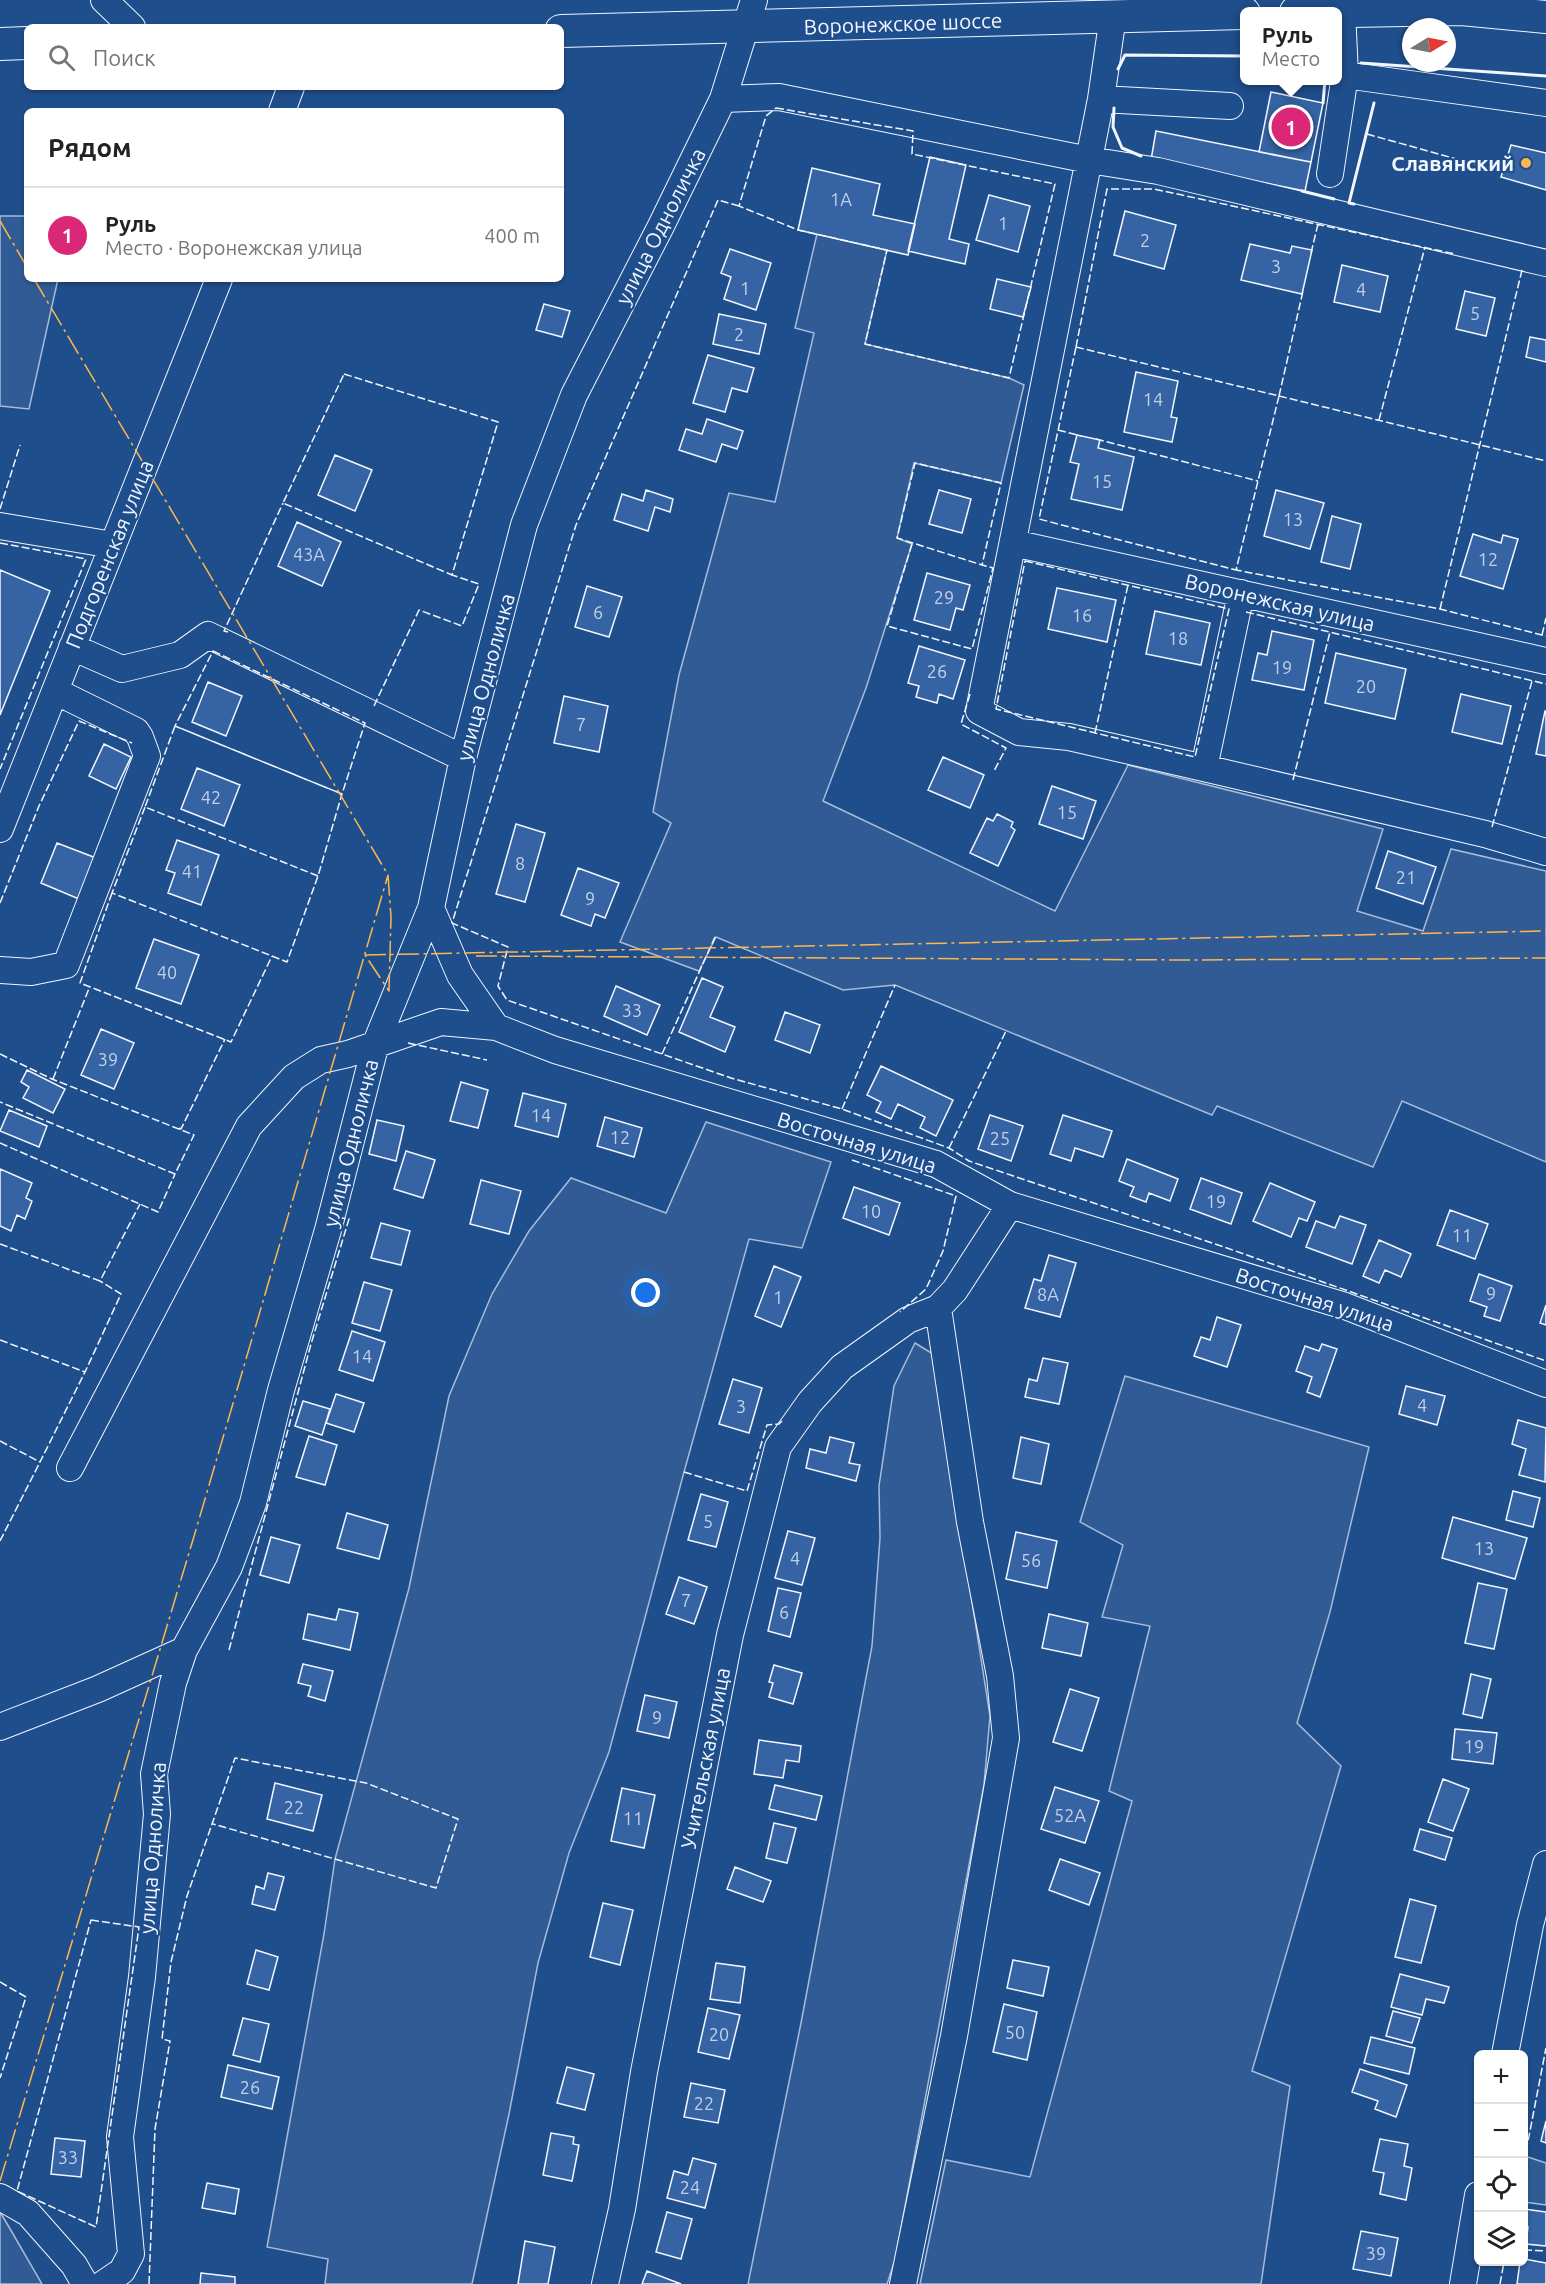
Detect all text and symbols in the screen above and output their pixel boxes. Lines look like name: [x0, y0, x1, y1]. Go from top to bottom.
popup: [1240, 7, 1342, 85]
street label: Воронежское шоссе: [803, 8, 1003, 38]
north arrow: [1402, 18, 1456, 72]
text: Руль: [1262, 22, 1313, 47]
search box: [24, 24, 564, 90]
icon: search: [45, 41, 78, 74]
text: Поиск: [93, 45, 156, 70]
text: Место: [1262, 47, 1320, 70]
pin: 1: [1272, 104, 1310, 150]
text: Рядом: [48, 133, 132, 162]
street label: улица Одноличка: [610, 144, 710, 308]
place label: Славянский: [1391, 151, 1514, 175]
marker: Славянский: [1519, 156, 1533, 170]
house number: 1А: [830, 189, 852, 209]
text: Руль: [105, 211, 156, 236]
house number: 1: [998, 213, 1008, 233]
text: 1: [62, 224, 73, 247]
text: 400 m: [484, 224, 540, 247]
house number: 2: [1140, 230, 1150, 250]
text: Место · Воронежская улица: [105, 236, 363, 259]
house number: 3: [1271, 256, 1281, 276]
house number: 1: [740, 278, 750, 298]
house number: 4: [1356, 279, 1366, 299]
house number: 5: [1470, 303, 1480, 323]
house number: 2: [734, 324, 744, 344]
house number: 14: [1143, 389, 1163, 409]
street label: Подгоренская улица: [60, 456, 158, 652]
house number: 15: [1092, 471, 1112, 491]
house number: 13: [1283, 509, 1303, 529]
house number: 43А: [293, 544, 325, 564]
house number: 12: [1478, 549, 1498, 569]
street label: Воронежская улица: [1183, 568, 1377, 636]
house number: 29: [934, 587, 954, 607]
street label: улица Одноличка: [451, 591, 519, 763]
house number: 6: [593, 602, 603, 622]
house number: 16: [1072, 605, 1092, 625]
house number: 18: [1168, 628, 1188, 648]
house number: 19: [1272, 657, 1292, 677]
house number: 26: [927, 661, 947, 681]
house number: 20: [1356, 676, 1376, 696]
house number: 7: [576, 714, 586, 734]
house number: 42: [201, 787, 221, 807]
house number: 15: [1057, 802, 1077, 822]
house number: 8: [515, 853, 525, 873]
house number: 41: [182, 861, 202, 881]
house number: 21: [1396, 867, 1416, 887]
house number: 9: [585, 888, 595, 908]
house number: 40: [157, 962, 177, 982]
house number: 33: [622, 1000, 642, 1020]
house number: 39: [98, 1049, 118, 1069]
street label: улица Одноличка: [317, 1056, 383, 1230]
house number: 14: [531, 1105, 551, 1125]
street label: Восточная улица: [775, 1106, 939, 1178]
house number: 12: [610, 1127, 630, 1147]
house number: 25: [990, 1128, 1010, 1148]
house number: 19: [1206, 1191, 1226, 1211]
house number: 10: [861, 1201, 881, 1221]
house number: 11: [1452, 1225, 1472, 1245]
street label: Восточная улица: [1233, 1262, 1397, 1336]
your location: [631, 1278, 660, 1307]
house number: 9: [1486, 1283, 1496, 1303]
house number: 8А: [1037, 1284, 1059, 1304]
house number: 1: [773, 1287, 783, 1307]
house number: 14: [352, 1346, 372, 1366]
house number: 4: [1417, 1395, 1427, 1415]
house number: 3: [736, 1396, 746, 1416]
house number: 5: [703, 1511, 713, 1531]
house number: 13: [1474, 1538, 1494, 1558]
house number: 4: [790, 1548, 800, 1568]
house number: 56: [1021, 1550, 1041, 1570]
house number: 7: [681, 1590, 691, 1610]
house number: 6: [779, 1602, 789, 1622]
street label: Учительская улица: [676, 1665, 734, 1851]
house number: 9: [652, 1707, 662, 1727]
house number: 19: [1464, 1736, 1484, 1756]
street label: улица Одноличка: [134, 1761, 170, 1935]
house number: 22: [284, 1797, 304, 1817]
house number: 52А: [1054, 1805, 1086, 1825]
house number: 11: [623, 1808, 643, 1828]
house number: 50: [1005, 2022, 1025, 2042]
house number: 20: [709, 2024, 729, 2044]
map controls: [1474, 2050, 1528, 2266]
button: +: [1474, 2050, 1528, 2104]
house number: 26: [240, 2077, 260, 2097]
house number: 22: [694, 2093, 714, 2113]
button: −: [1474, 2104, 1528, 2158]
house number: 33: [58, 2147, 78, 2167]
button: locate: [1474, 2158, 1528, 2212]
house number: 24: [680, 2177, 700, 2197]
button: layers: [1474, 2212, 1528, 2266]
house number: 39: [1366, 2243, 1386, 2263]

